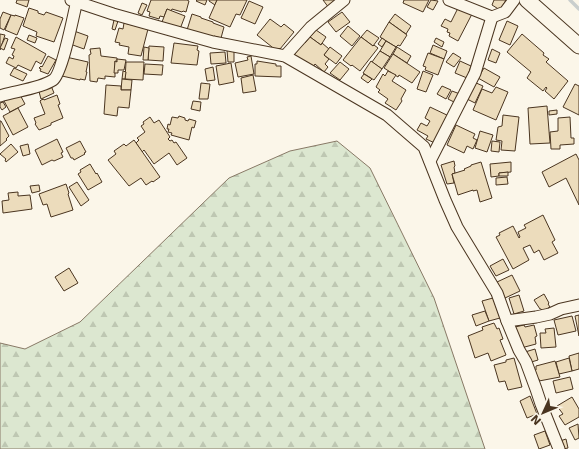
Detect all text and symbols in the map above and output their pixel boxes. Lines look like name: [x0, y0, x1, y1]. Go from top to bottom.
north arrow: [523, 393, 563, 433]
text: N: [528, 412, 544, 427]

